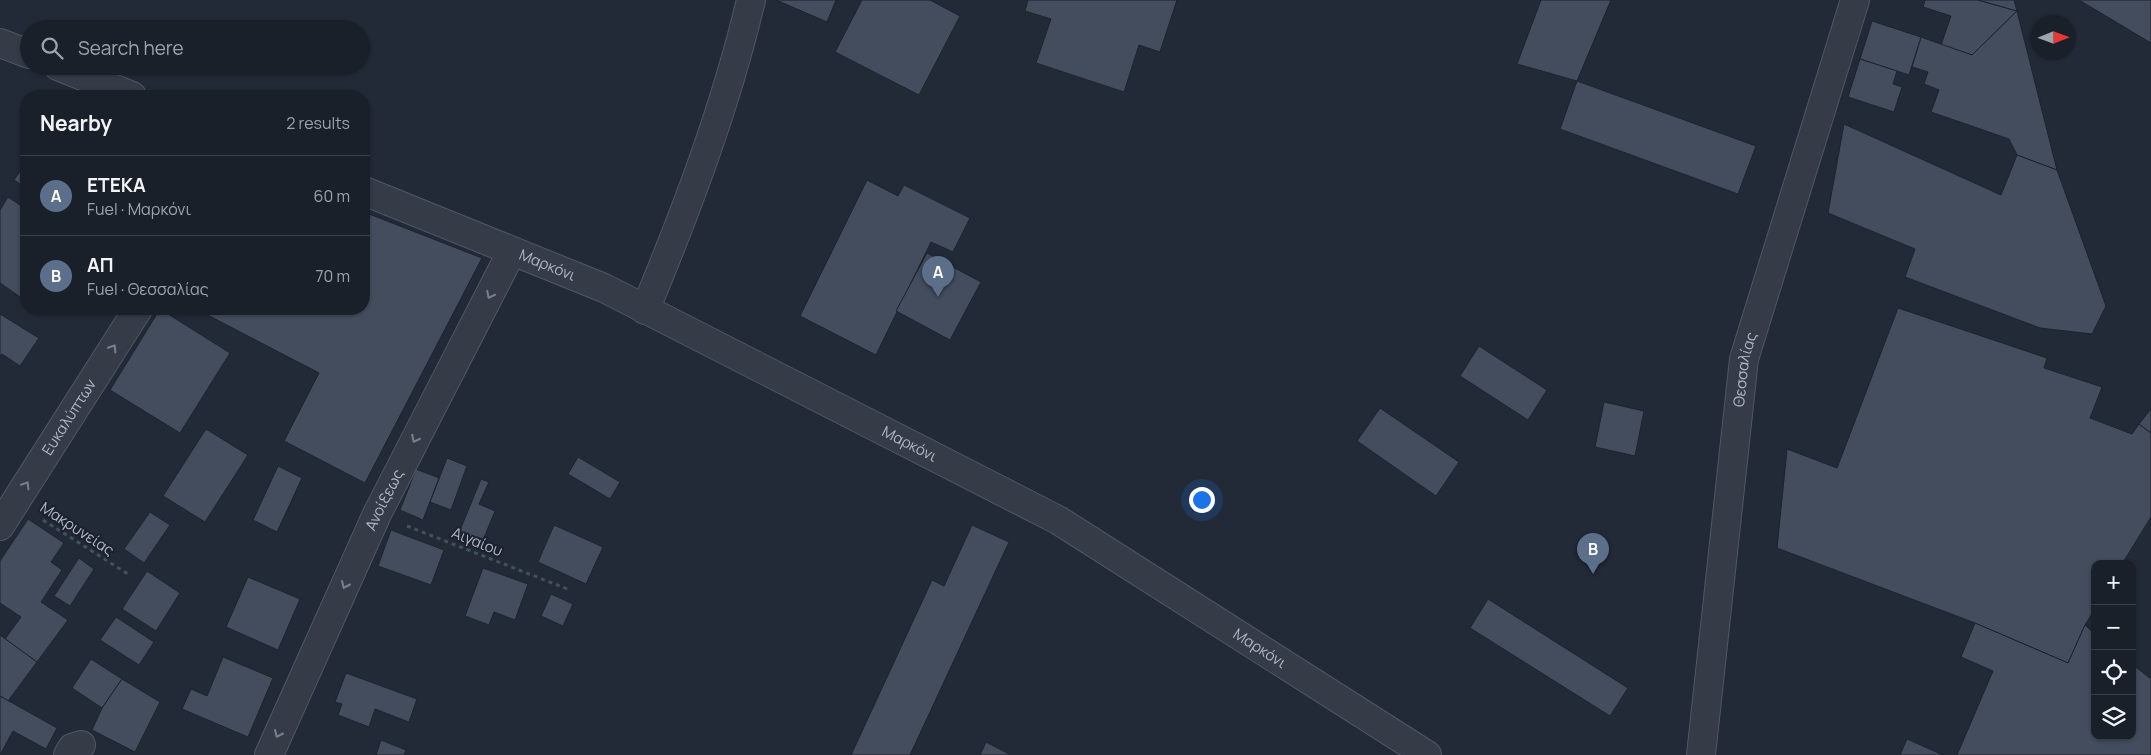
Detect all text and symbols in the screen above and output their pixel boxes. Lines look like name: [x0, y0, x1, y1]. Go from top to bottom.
north arrow: [2031, 15, 2076, 60]
search box: [20, 20, 370, 75]
icon: search: [38, 34, 66, 62]
text: Search here: [78, 35, 184, 61]
text: Nearby: [40, 109, 112, 137]
text: 2 results: [286, 112, 350, 134]
text: ΕΤΕΚΑ: [87, 172, 146, 198]
text: A: [51, 185, 61, 207]
text: 60 m: [314, 185, 350, 207]
text: Fuel · Μαρκόνι: [87, 198, 191, 220]
street label: Μαρκόνι: [516, 244, 579, 286]
text: ΑΠ: [87, 252, 114, 278]
pin: A: [922, 256, 954, 297]
text: B: [51, 265, 61, 287]
text: 70 m: [315, 265, 350, 287]
text: Fuel · Θεσσαλίας: [87, 278, 209, 300]
one-way arrow: [486, 290, 496, 299]
street label: Θεσσαλίας: [1728, 329, 1762, 408]
one-way arrow: [107, 344, 117, 353]
street label: Ευκαλύπτων: [37, 374, 101, 459]
street label: Μαρκόνι: [878, 421, 941, 467]
one-way arrow: [411, 434, 421, 443]
street label: Ανοίξεως: [360, 465, 408, 534]
one-way arrow: [20, 481, 29, 491]
your location: [1189, 487, 1215, 513]
street label: Μακρυνείας: [36, 497, 118, 560]
street label: Αιγαίου: [449, 522, 506, 561]
pin: B: [1577, 533, 1609, 574]
map controls: [2091, 560, 2136, 740]
button: +: [2091, 560, 2136, 605]
one-way arrow: [340, 580, 351, 589]
button: −: [2091, 605, 2136, 650]
street label: Μαρκόνι: [1229, 623, 1291, 673]
button: locate: [2091, 650, 2136, 695]
button: layers: [2091, 695, 2136, 740]
one-way arrow: [274, 729, 285, 738]

